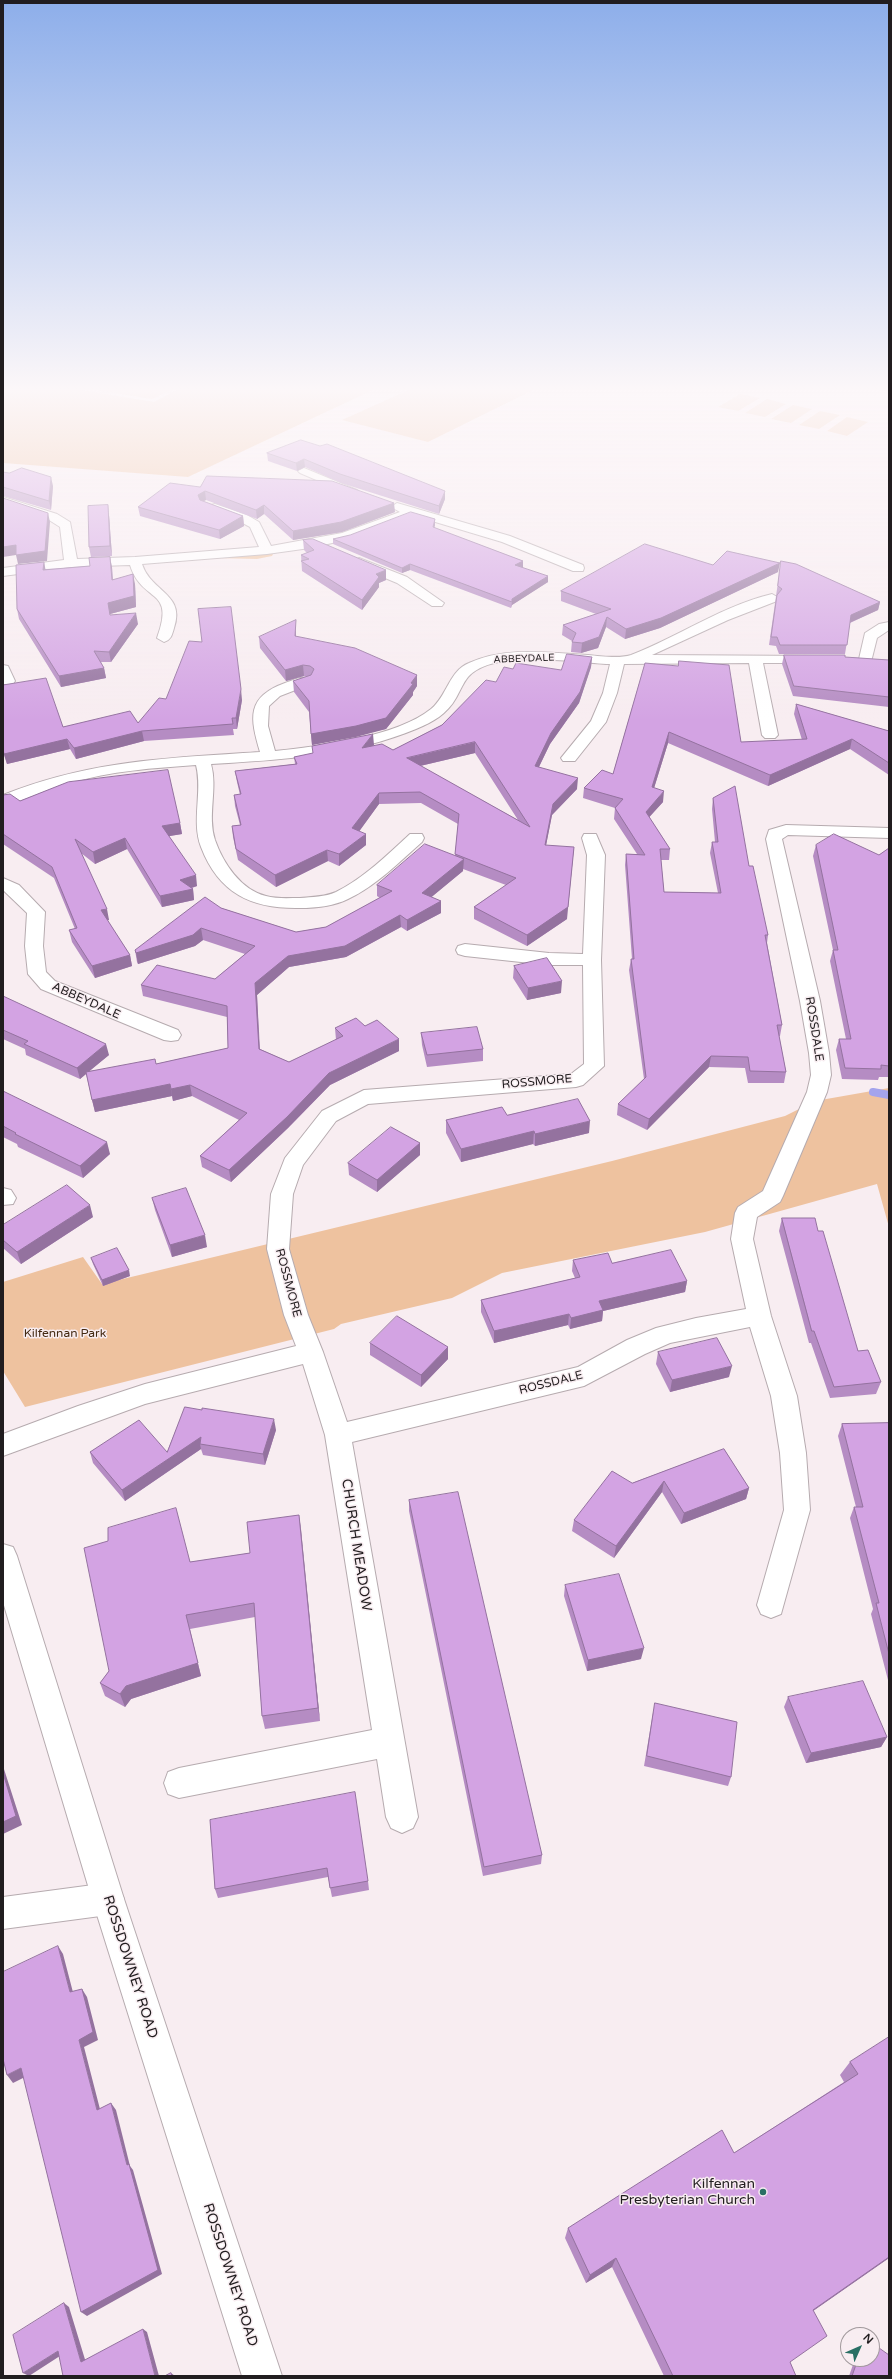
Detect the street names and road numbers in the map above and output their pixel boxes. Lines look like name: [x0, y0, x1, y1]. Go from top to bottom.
street label: ABBEYDALE: [493, 652, 555, 666]
street label: ABBEYDALE: [50, 980, 122, 1022]
street label: ROSSDALE: [802, 996, 826, 1062]
street label: ROSSMORE: [501, 1072, 573, 1092]
street label: ROSSMORE: [272, 1247, 304, 1319]
street label: ROSSDALE: [518, 1368, 584, 1398]
street label: CHURCH MEADOW: [337, 1478, 375, 1612]
street label: ROSSDOWNEY ROAD: [99, 1893, 161, 2041]
street label: ROSSDOWNEY ROAD: [199, 2201, 261, 2349]

